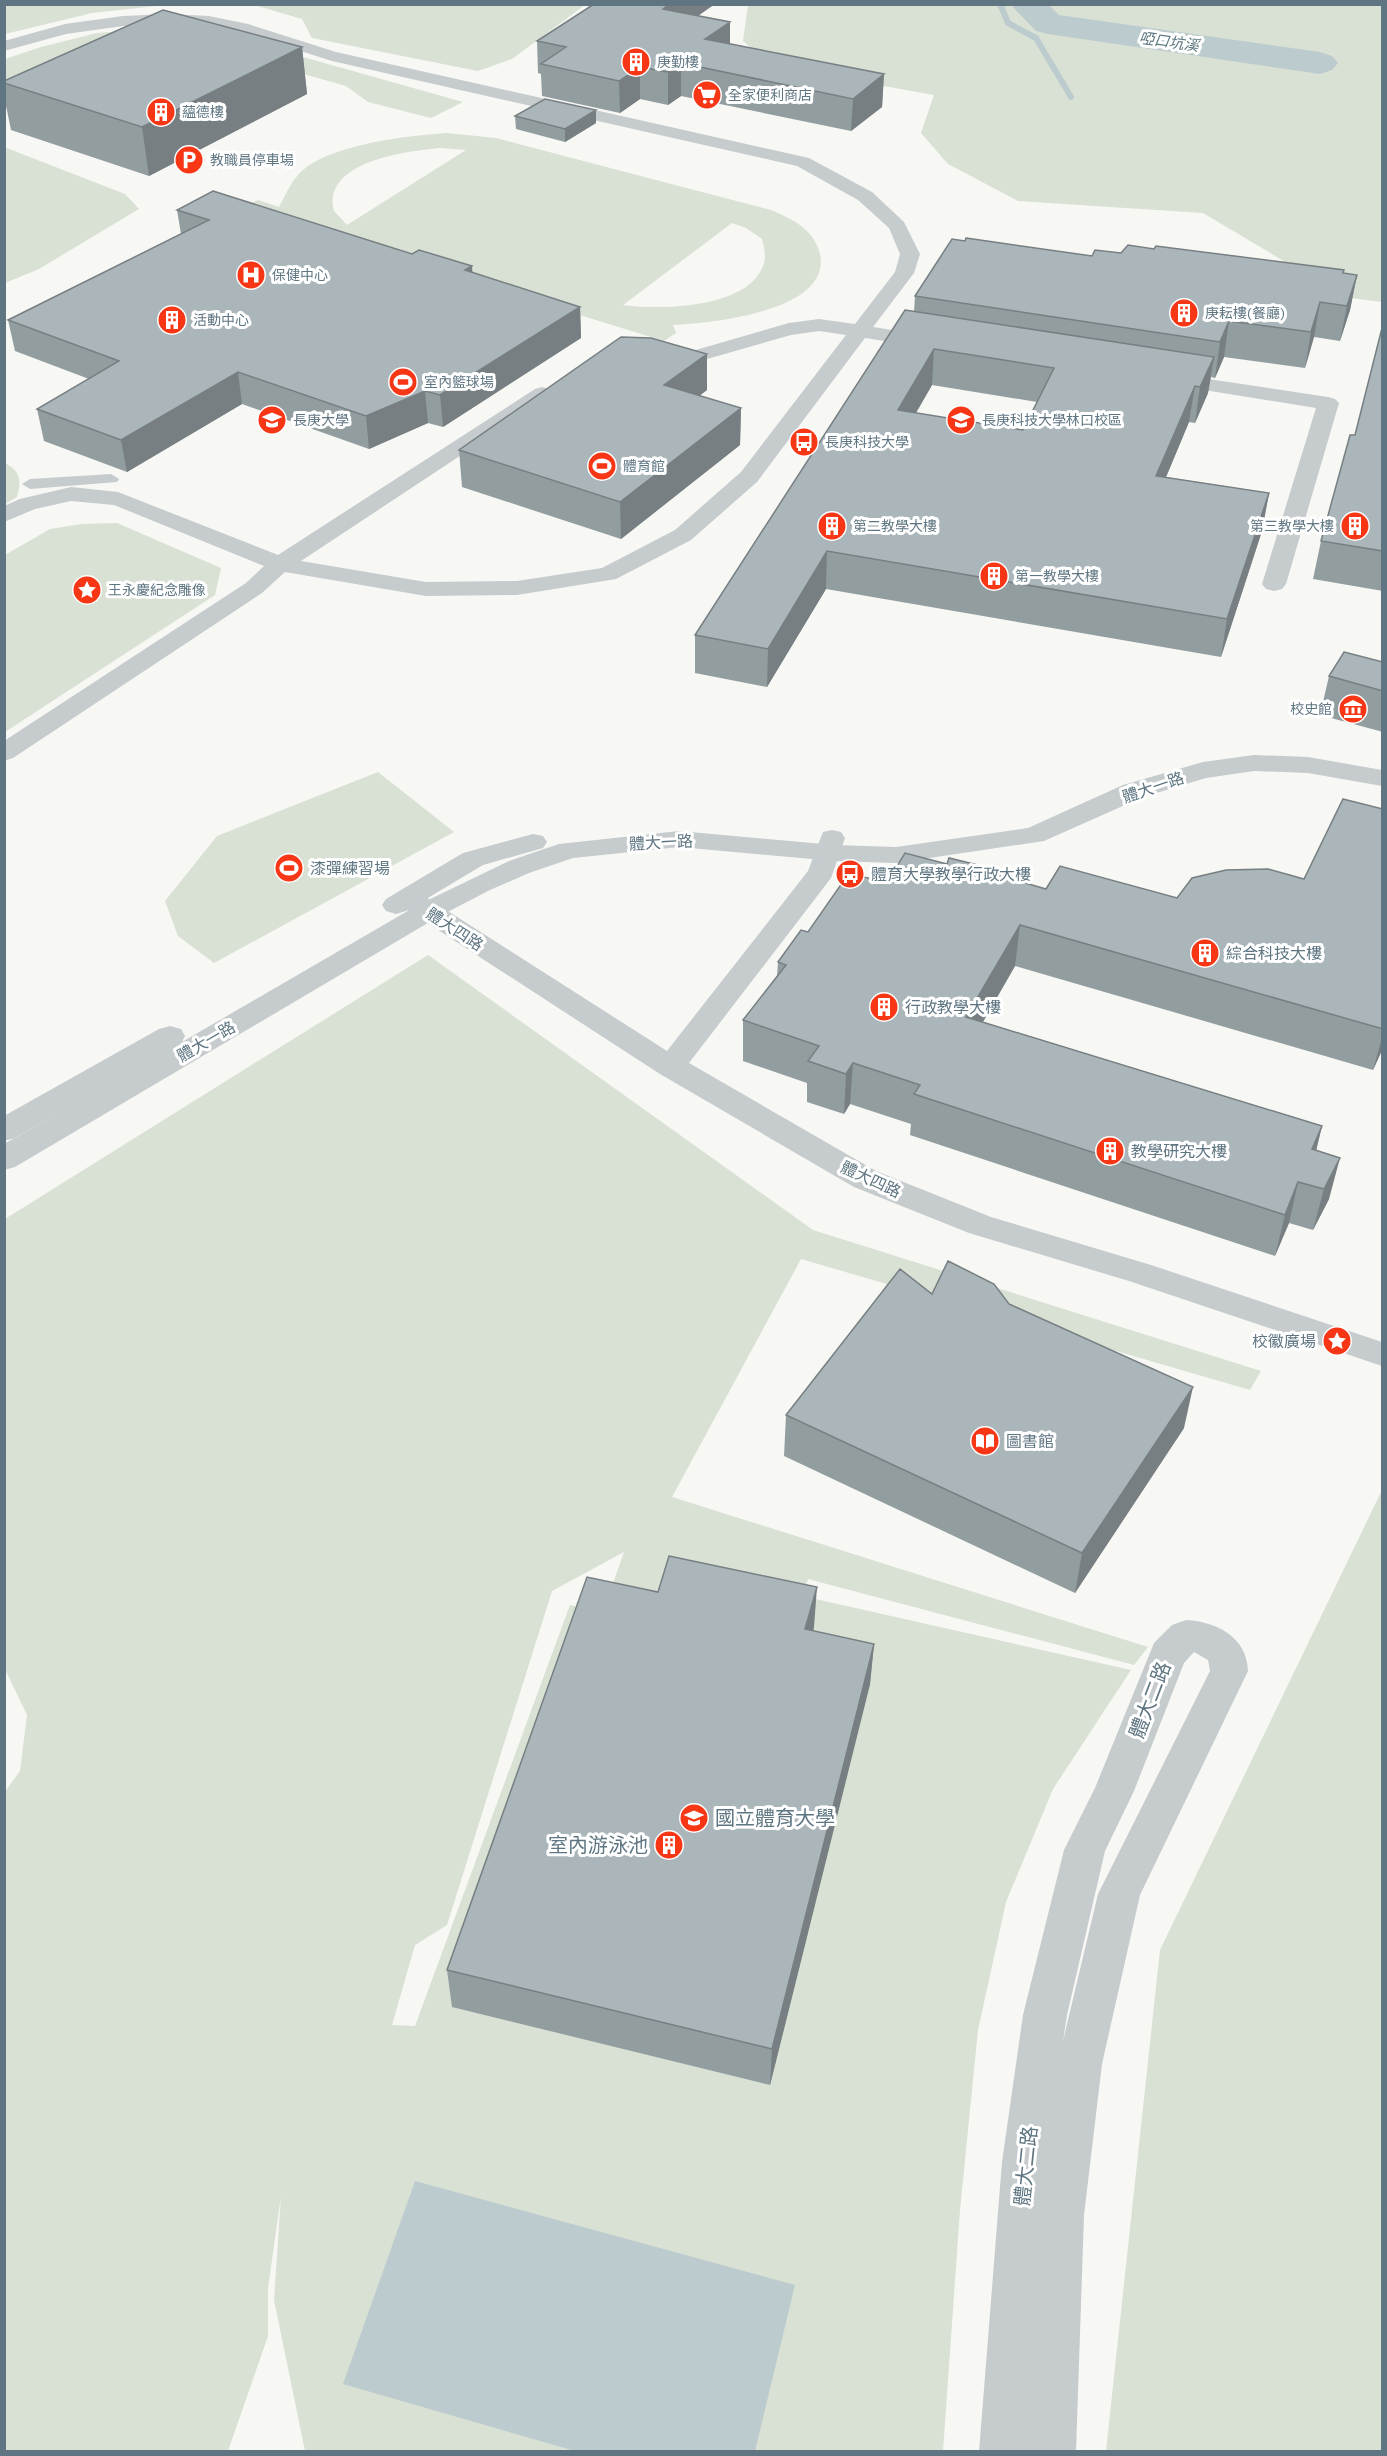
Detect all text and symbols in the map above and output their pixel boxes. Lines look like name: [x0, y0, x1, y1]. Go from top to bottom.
water label: 啞口坑溪: [1138, 29, 1202, 55]
building icon: 庚勤樓: [620, 46, 652, 78]
place label: 庚勤樓: [657, 54, 699, 70]
supermarket icon: 全家便利商店: [691, 79, 723, 111]
place label: 全家便利商店: [728, 87, 812, 103]
building icon: 蘊德樓: [145, 96, 177, 128]
place label: 蘊德樓: [182, 104, 224, 120]
parking icon: 教職員停車場: [173, 144, 205, 176]
place label: 教職員停車場: [210, 152, 294, 168]
hospital icon: 保健中心: [235, 259, 267, 291]
place label: 保健中心: [272, 267, 328, 283]
building icon: 庚耘樓(餐廳): [1168, 297, 1200, 329]
building icon: 活動中心: [156, 304, 188, 336]
place label: 庚耘樓(餐廳): [1205, 305, 1285, 321]
place label: 活動中心: [193, 312, 249, 328]
sports icon: 室內籃球場: [387, 366, 419, 398]
place label: 室內籃球場: [424, 374, 494, 390]
school or university icon: 長庚大學: [256, 404, 288, 436]
school or university icon: 長庚科技大學林口校區: [945, 404, 977, 436]
place label: 長庚大學: [293, 412, 349, 428]
place label: 長庚科技大學林口校區: [982, 412, 1122, 428]
bus stop icon: 長庚科技大學: [788, 426, 820, 458]
place label: 長庚科技大學: [825, 434, 909, 450]
sports icon: 體育館: [586, 450, 618, 482]
place label: 體育館: [623, 458, 665, 474]
building icon: 第二教學大樓: [816, 510, 848, 542]
building icon: 第三教學大樓: [1339, 510, 1371, 542]
place label: 第二教學大樓: [853, 518, 937, 534]
place label: 第三教學大樓: [1250, 518, 1334, 534]
building icon: 第一教學大樓: [978, 560, 1010, 592]
place label: 第一教學大樓: [1015, 568, 1099, 584]
place icon: 王永慶紀念雕像: [71, 574, 103, 606]
place label: 王永慶紀念雕像: [108, 582, 206, 598]
museum icon: 校史館: [1337, 693, 1369, 725]
place label: 校史館: [1290, 701, 1332, 717]
street label: 體大一路: [1120, 768, 1187, 807]
street label: 體大一路: [629, 831, 693, 854]
sports icon: 漆彈練習場: [273, 852, 305, 884]
bus stop icon: 體育大學教學行政大樓: [834, 858, 866, 890]
place label: 漆彈練習場: [310, 859, 390, 878]
place label: 體育大學教學行政大樓: [871, 865, 1031, 884]
street label: 體大四路: [423, 904, 487, 955]
building icon: 綜合科技大樓: [1189, 937, 1221, 969]
place label: 綜合科技大樓: [1226, 944, 1322, 963]
building icon: 行政教學大樓: [868, 991, 900, 1023]
place label: 行政教學大樓: [905, 998, 1001, 1017]
street label: 體大一路: [174, 1017, 239, 1066]
building icon: 教學研究大樓: [1094, 1135, 1126, 1167]
place label: 教學研究大樓: [1131, 1142, 1227, 1161]
street label: 體大四路: [838, 1157, 904, 1202]
place icon: 校徽廣場: [1321, 1325, 1353, 1357]
place label: 校徽廣場: [1252, 1332, 1316, 1351]
library icon: 圖書館: [969, 1425, 1001, 1457]
place label: 圖書館: [1006, 1432, 1054, 1451]
street label: 體大二路: [1124, 1658, 1176, 1742]
school or university icon: 國立體育大學: [678, 1802, 710, 1834]
place label: 國立體育大學: [715, 1806, 835, 1830]
building icon: 室內游泳池: [653, 1829, 685, 1861]
place label: 室內游泳池: [548, 1833, 648, 1857]
street label: 體大二路: [1010, 2125, 1042, 2207]

